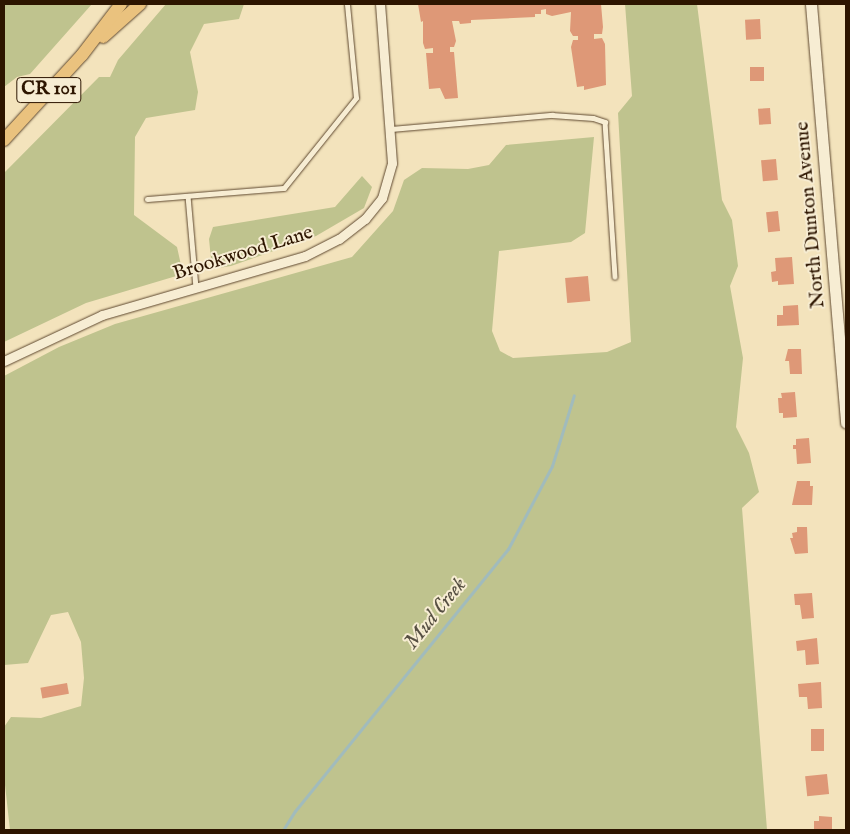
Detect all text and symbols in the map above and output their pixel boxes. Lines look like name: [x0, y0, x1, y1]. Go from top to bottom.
road number: CR 101: [15, 74, 83, 106]
street label: North Dunton Avenue: [790, 121, 830, 309]
street label: Brookwood Lane: [170, 220, 316, 286]
water label: Mud Creek: [400, 573, 472, 655]

